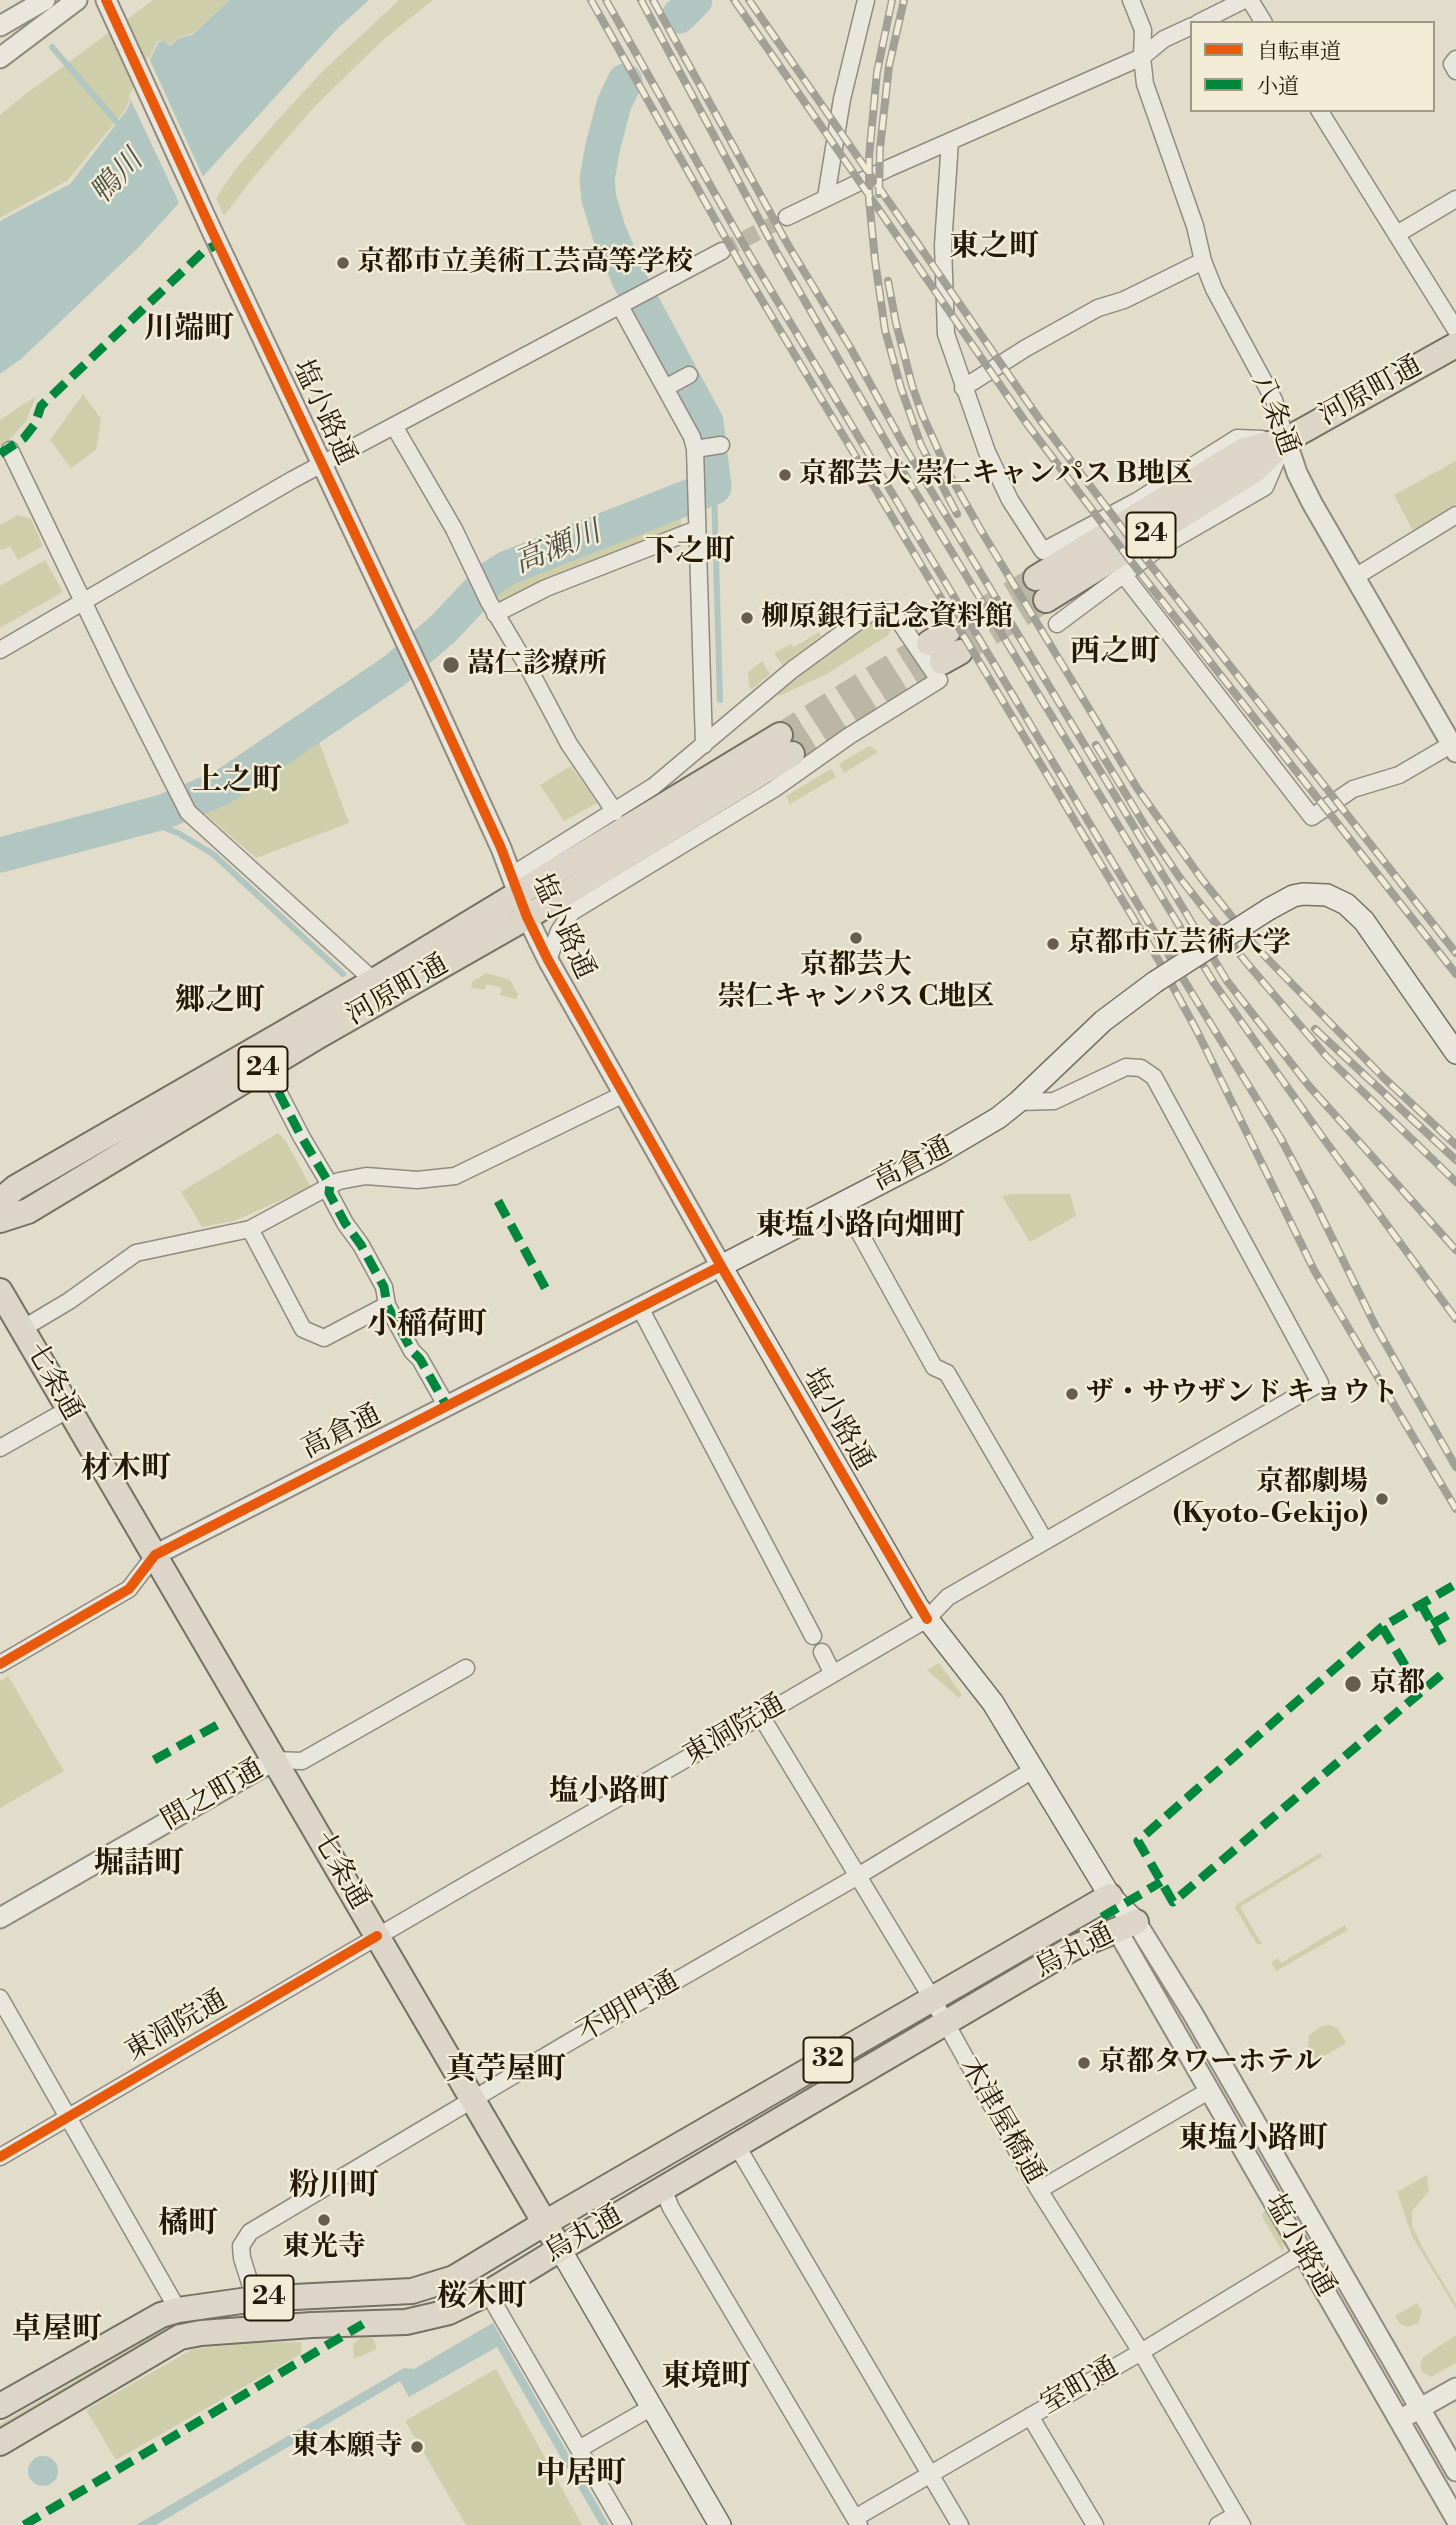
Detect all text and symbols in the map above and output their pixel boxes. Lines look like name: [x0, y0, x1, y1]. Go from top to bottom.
legend: [1190, 21, 1435, 112]
text: 自転車道: [1257, 39, 1341, 65]
text: 小道: [1257, 74, 1299, 100]
water label: 鴨川: [84, 144, 152, 212]
district label: 東之町: [949, 230, 1039, 266]
place label: 京都市立美術工芸高等学校: [357, 246, 693, 280]
marker: 京都市立美術工芸高等学校: [335, 255, 351, 271]
district label: 川端町: [144, 312, 234, 348]
street label: 河原町通: [1314, 350, 1428, 434]
street label: 塩小路通: [284, 355, 362, 471]
street label: 八条通: [1243, 370, 1305, 460]
place label: 京都芸大 崇仁キャンパス B地区: [799, 458, 1193, 492]
marker: 京都芸大 崇仁キャンパス B地区: [777, 467, 793, 483]
road number: 24: [1126, 512, 1176, 558]
water label: 高瀬川: [510, 515, 606, 583]
district label: 下之町: [645, 535, 735, 571]
place label: 柳原銀行記念資料館: [761, 601, 1013, 635]
marker: 柳原銀行記念資料館: [739, 610, 755, 626]
district label: 西之町: [1070, 635, 1160, 671]
place label: 嵩仁診療所: [467, 648, 607, 682]
marker: 嵩仁診療所: [441, 655, 461, 675]
district label: 上之町: [192, 764, 282, 800]
street label: 塩小路通: [523, 869, 601, 985]
place label: 京都市立芸術大学: [1067, 927, 1291, 961]
marker: 京都芸大 崇仁キャンパス C地区: [848, 930, 864, 946]
marker: 京都市立芸術大学: [1045, 936, 1061, 952]
street label: 河原町通: [341, 948, 455, 1034]
place label: 京都芸大 崇仁キャンパス C地区: [718, 949, 994, 1015]
district label: 郷之町: [175, 984, 265, 1020]
road number: 24: [238, 1046, 288, 1092]
street label: 高倉通: [868, 1131, 958, 1199]
district label: 東塩小路向畑町: [755, 1209, 965, 1245]
district label: 小稲荷町: [367, 1308, 487, 1344]
street label: 七条通: [17, 1337, 89, 1427]
street label: 塩小路通: [794, 1363, 880, 1477]
place label: ザ・サウザンド キョウト: [1086, 1377, 1398, 1411]
marker: ザ・サウザンド キョウト: [1064, 1386, 1080, 1402]
street label: 高倉通: [297, 1399, 387, 1467]
district label: 材木町: [81, 1452, 171, 1488]
place label: 京都劇場 (Kyoto-Gekijo): [1173, 1466, 1368, 1532]
marker: 京都劇場 (Kyoto-Gekijo): [1374, 1491, 1390, 1507]
place label: 京都: [1369, 1667, 1425, 1701]
marker: 京都: [1343, 1674, 1363, 1694]
street label: 東洞院通: [678, 1688, 792, 1774]
street label: 間之町通: [156, 1753, 270, 1839]
district label: 塩小路町: [549, 1775, 669, 1811]
street label: 七条通: [304, 1826, 376, 1916]
district label: 堀詰町: [94, 1847, 184, 1883]
street label: 烏丸通: [1030, 1918, 1120, 1986]
street label: 不明門通: [572, 1965, 686, 2051]
street label: 東洞院通: [120, 1984, 234, 2070]
road number: 32: [804, 2038, 852, 2082]
place label: 京都タワーホテル: [1098, 2046, 1322, 2080]
street label: 木津屋橋通: [951, 2052, 1051, 2190]
district label: 真苧屋町: [446, 2053, 566, 2089]
marker: 京都タワーホテル: [1076, 2055, 1092, 2071]
district label: 東塩小路町: [1178, 2122, 1328, 2158]
district label: 粉川町: [289, 2169, 379, 2205]
street label: 塩小路通: [1256, 2189, 1342, 2303]
street label: 烏丸通: [539, 2199, 629, 2271]
district label: 橘町: [158, 2207, 218, 2243]
marker: 東光寺: [316, 2212, 332, 2228]
place label: 東光寺: [282, 2231, 366, 2265]
road number: 24: [244, 2276, 294, 2320]
district label: 桜木町: [437, 2280, 527, 2316]
district label: 卓屋町: [12, 2313, 102, 2349]
street label: 室町通: [1035, 2351, 1125, 2423]
district label: 東境町: [661, 2360, 751, 2396]
place label: 東本願寺: [291, 2430, 403, 2464]
marker: 東本願寺: [409, 2439, 425, 2455]
district label: 中居町: [536, 2457, 626, 2493]

